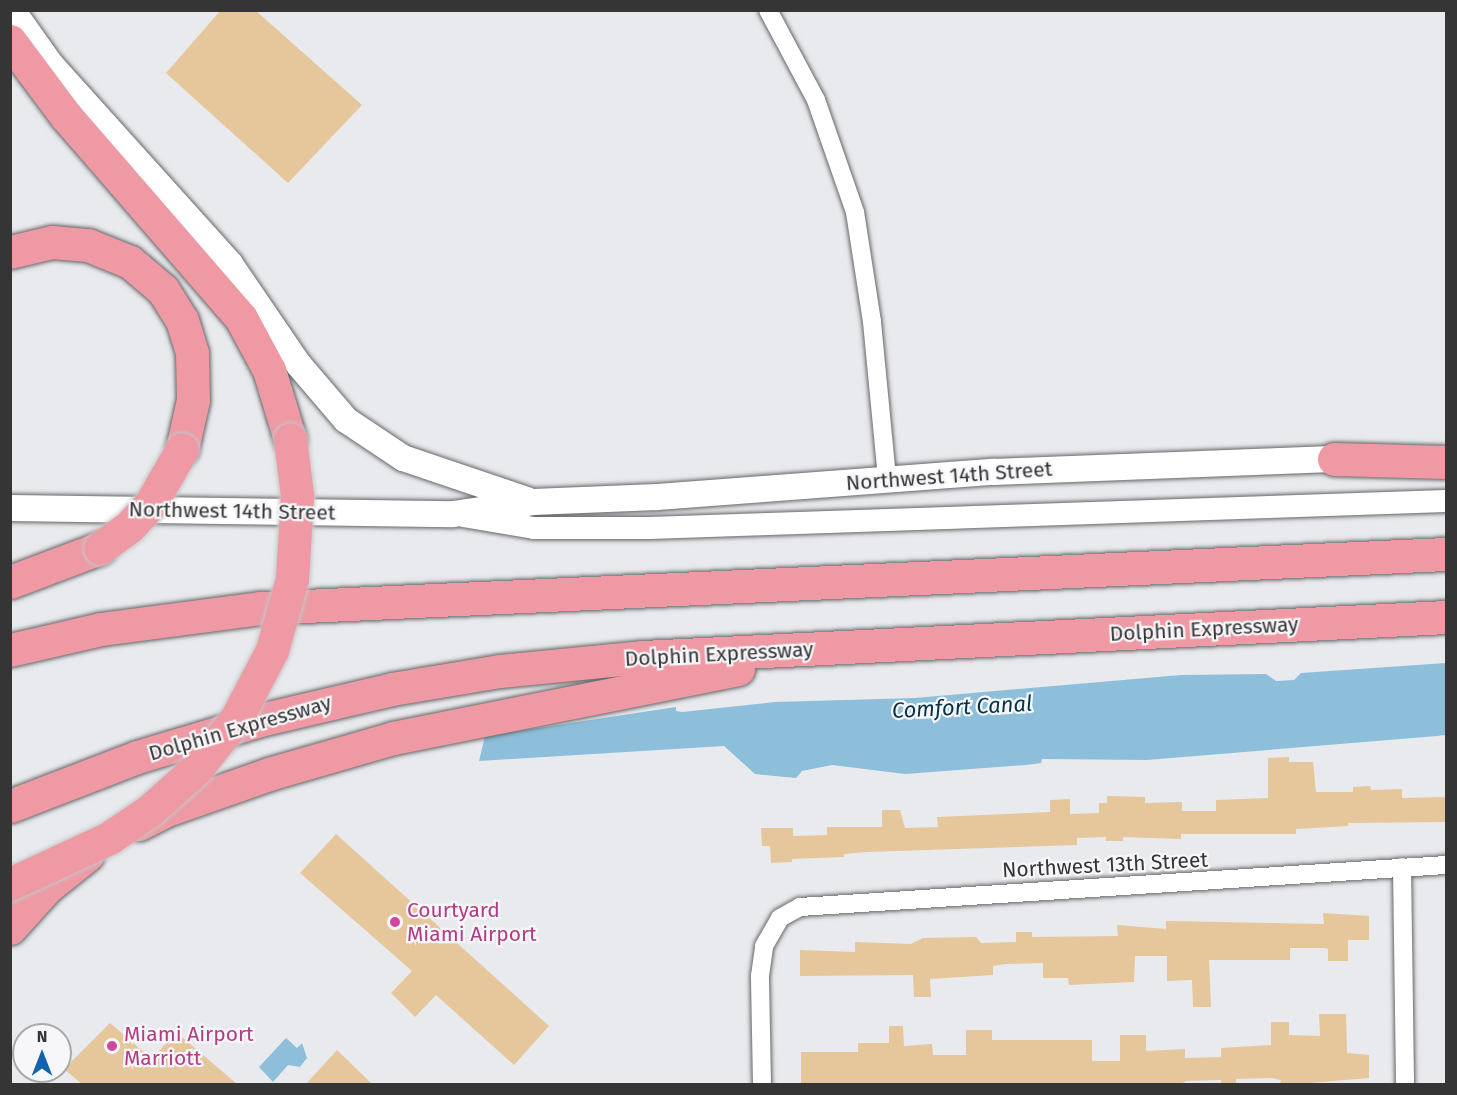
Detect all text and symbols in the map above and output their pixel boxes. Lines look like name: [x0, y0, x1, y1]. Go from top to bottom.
street label: Northwest 14th Street: [845, 456, 1053, 496]
street label: Northwest 14th Street: [128, 497, 336, 525]
street label: Dolphin Expressway: [1109, 611, 1299, 647]
street label: Dolphin Expressway: [624, 636, 814, 672]
street label: Dolphin Expressway: [146, 690, 334, 766]
water label: Comfort Canal: [891, 690, 1033, 724]
street label: Northwest 13th Street: [1001, 847, 1209, 883]
place label: Courtyard Miami Airport: [407, 897, 537, 947]
marker: Courtyard Miami Airport: [388, 915, 402, 929]
place label: Miami Airport Marriott: [124, 1021, 254, 1071]
north arrow: [12, 1023, 72, 1083]
text: N: [37, 1027, 47, 1046]
marker: Miami Airport Marriott: [105, 1039, 119, 1053]

